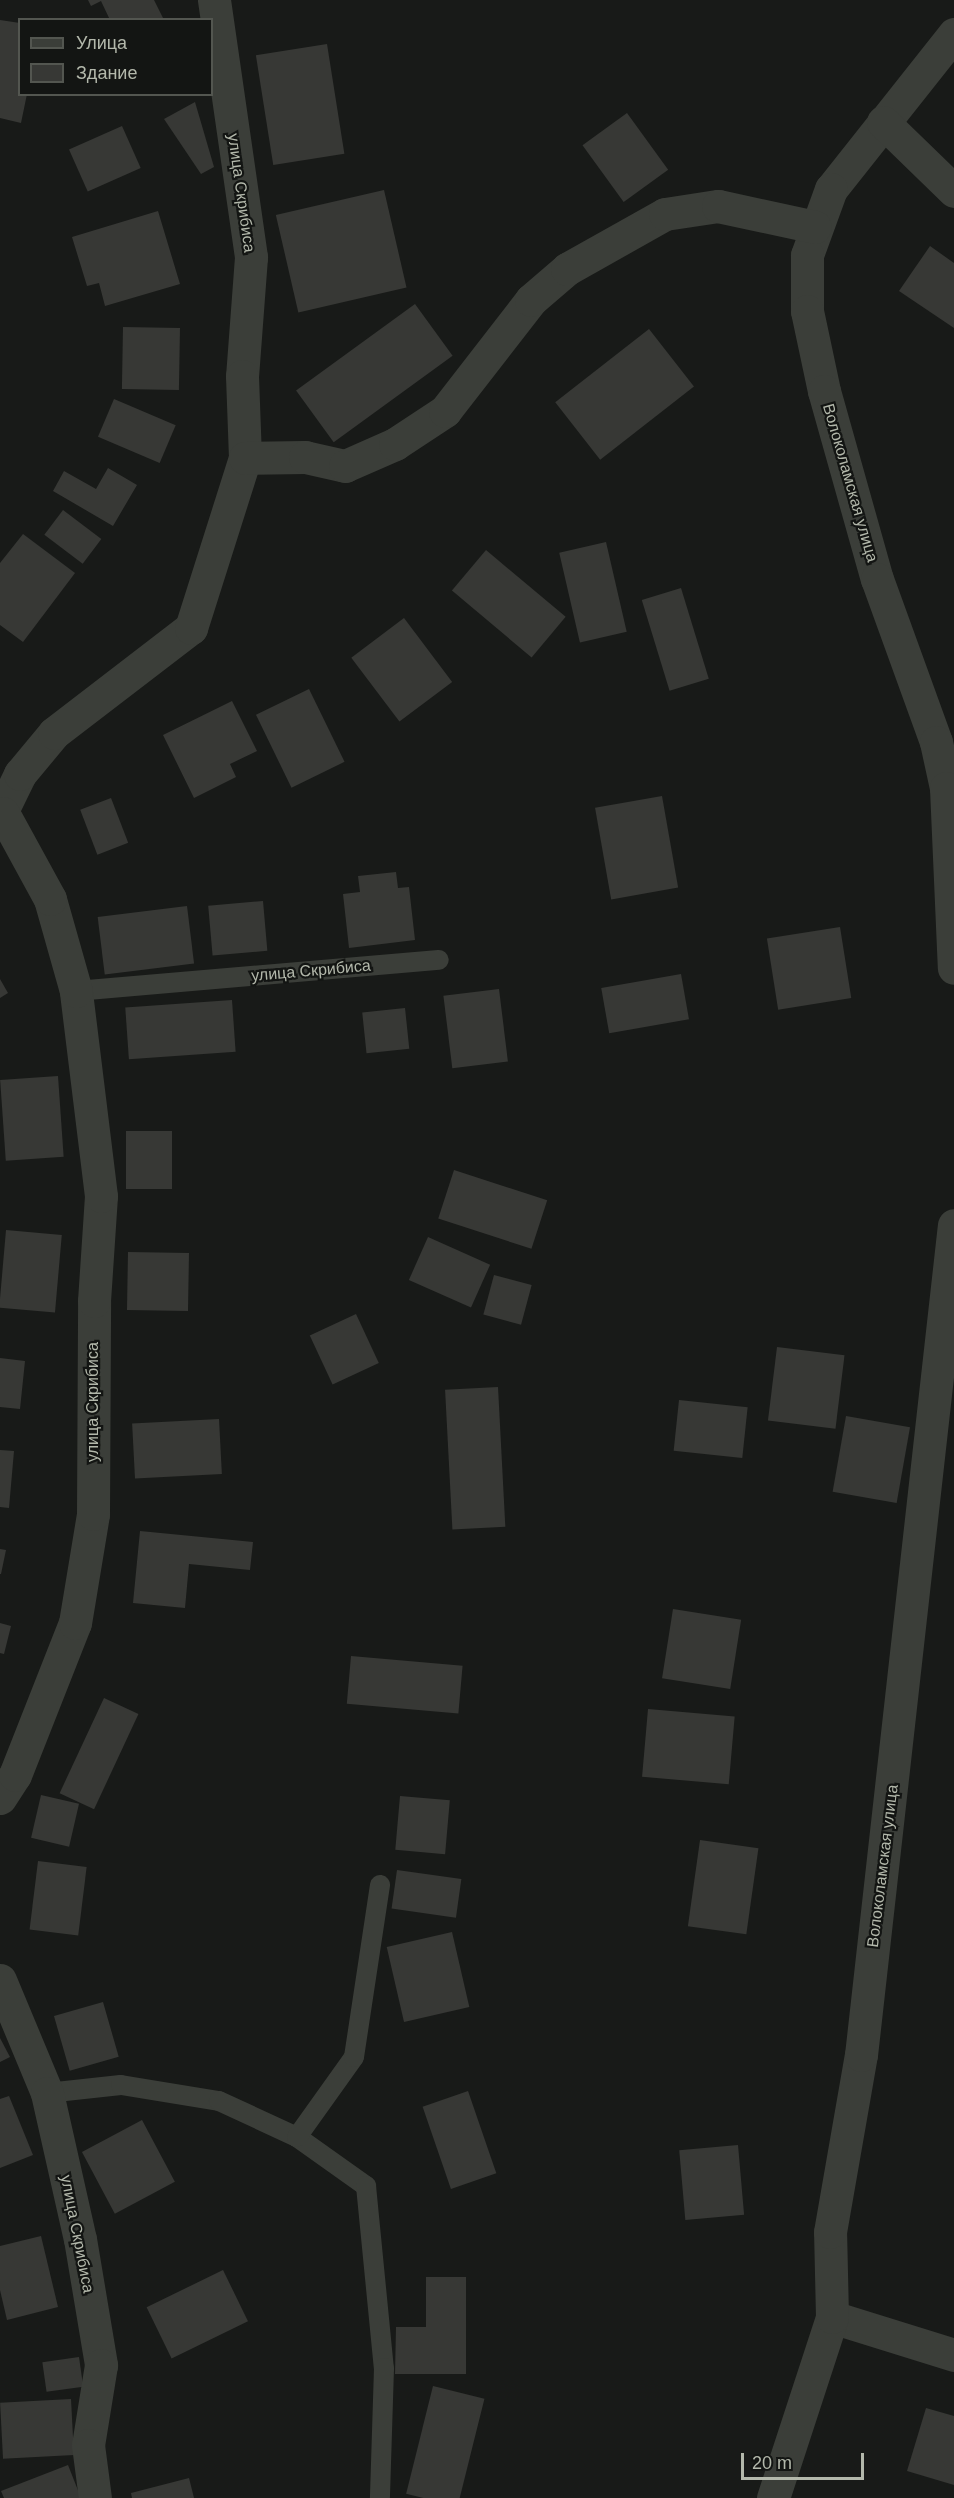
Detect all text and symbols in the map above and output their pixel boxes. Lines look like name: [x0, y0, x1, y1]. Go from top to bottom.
legend: [18, 18, 213, 96]
text: Улица: [76, 33, 127, 53]
text: Здание: [76, 63, 137, 83]
street label: улица Скрибиса: [223, 132, 259, 254]
street label: Волоколамская улица: [818, 402, 882, 564]
street label: улица Скрибиса: [250, 956, 372, 986]
street label: улица Скрибиса: [83, 1342, 103, 1462]
street label: Волоколамская улица: [863, 1783, 903, 1949]
street label: улица Скрибиса: [56, 2173, 98, 2295]
scale bar: [744, 2441, 867, 2479]
text: 20 m: [752, 2453, 792, 2473]

